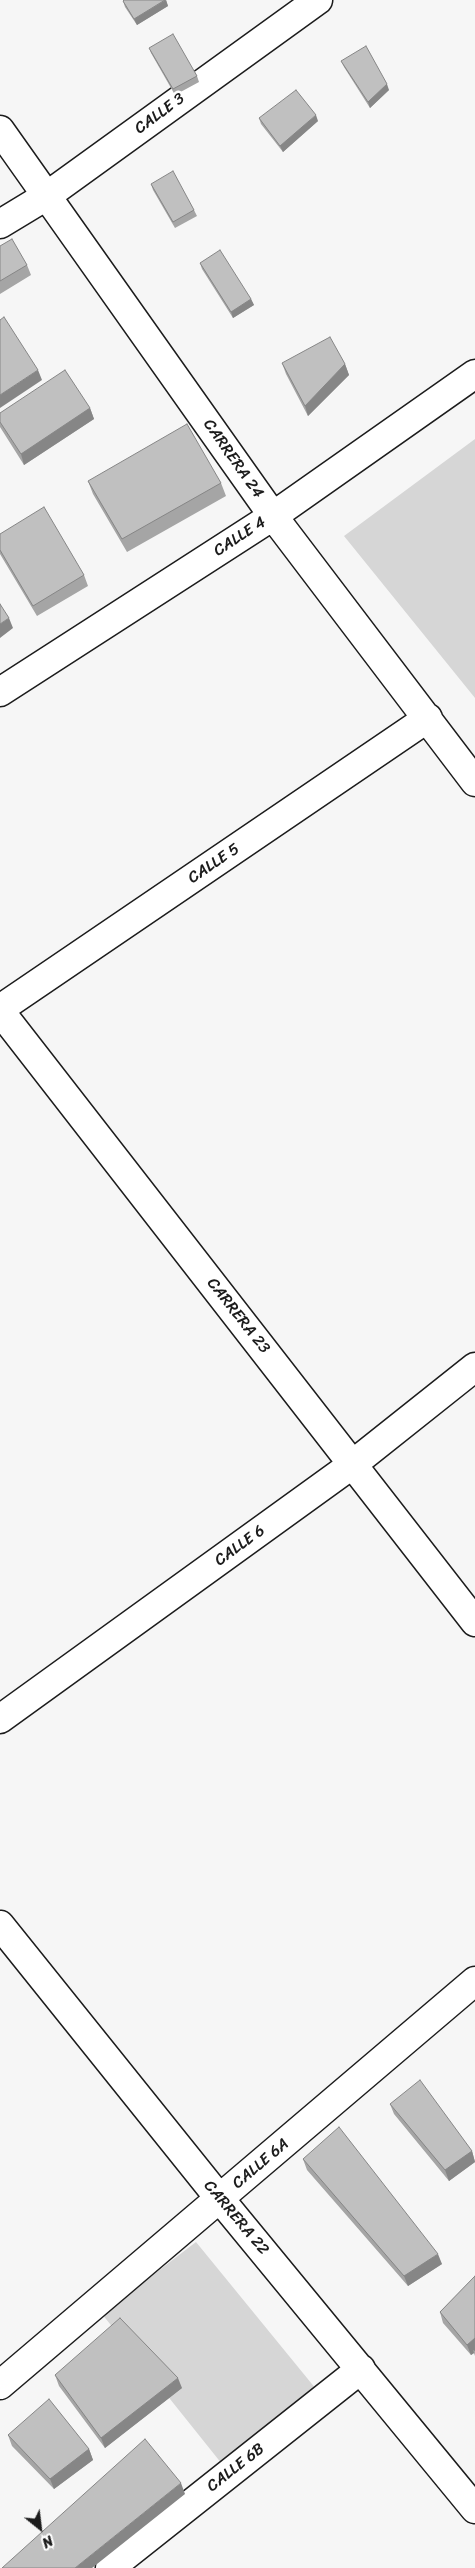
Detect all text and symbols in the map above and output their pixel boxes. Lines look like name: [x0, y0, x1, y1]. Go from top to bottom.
street label: CALLE 3: [131, 89, 189, 139]
street label: CARRERA 24: [199, 416, 267, 502]
street label: CALLE 4: [210, 513, 270, 561]
street label: CALLE 5: [185, 840, 243, 888]
street label: CARRERA 23: [202, 1274, 274, 1358]
street label: CALLE 6: [211, 1521, 269, 1571]
street label: CALLE 6A: [229, 2135, 293, 2193]
street label: CARRERA 22: [199, 2177, 273, 2259]
street label: CALLE 6B: [203, 2440, 269, 2496]
north arrow: [15, 2503, 65, 2553]
text: N: [37, 2528, 58, 2555]

